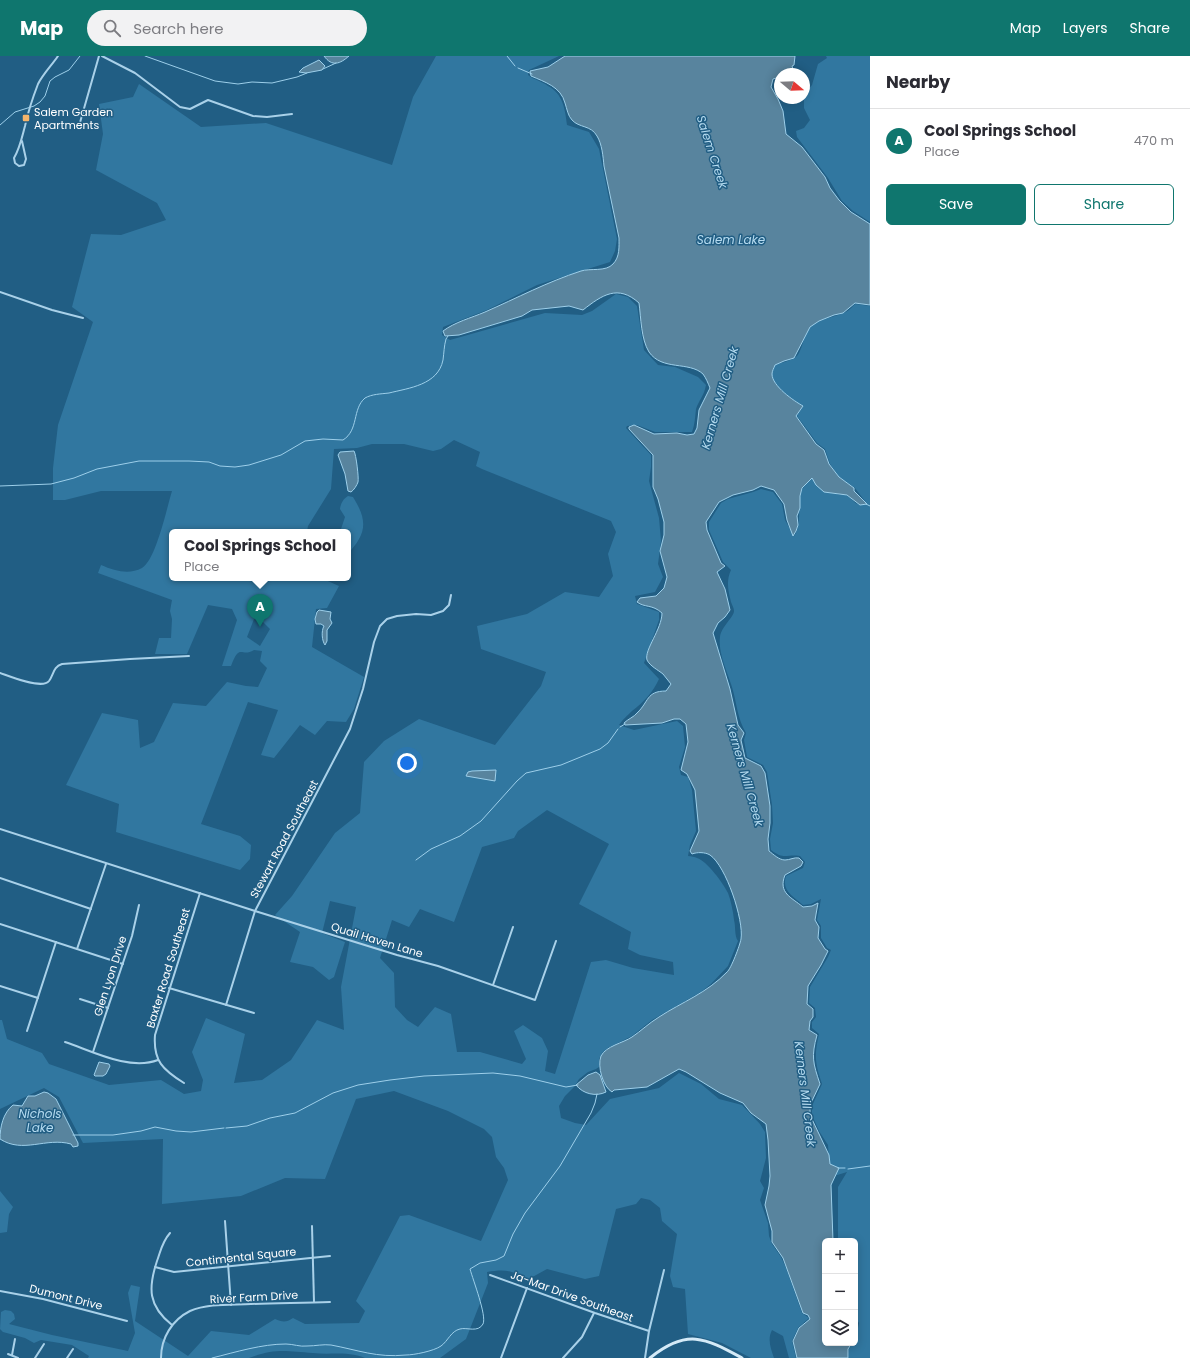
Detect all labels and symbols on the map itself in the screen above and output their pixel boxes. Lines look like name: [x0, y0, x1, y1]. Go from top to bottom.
north arrow: [774, 68, 810, 104]
place label: Salem Garden Apartments: [34, 104, 113, 133]
marker: Salem Garden Apartments: [21, 113, 31, 123]
water label: Salem Creek: [693, 113, 733, 191]
water label: Salem Lake: [697, 231, 766, 248]
water label: Kerners Mill Creek: [697, 344, 743, 451]
pin: A: [247, 594, 273, 627]
water label: Kerners Mill Creek: [723, 722, 768, 829]
your location: [397, 753, 417, 773]
street label: Stewart Road Southeast: [246, 777, 322, 901]
street label: Baxter Road Southeast: [142, 906, 194, 1030]
street label: Quail Haven Lane: [329, 918, 425, 962]
street label: Glen Lyon Drive: [89, 934, 131, 1018]
water label: Kerners Mill Creek: [791, 1040, 820, 1148]
water label: Nichols Lake: [18, 1105, 62, 1136]
street label: Contimental Square: [185, 1243, 297, 1271]
street label: Ja-Mar Drive Southeast: [508, 1266, 636, 1326]
street label: Dumont Drive: [28, 1280, 104, 1314]
street label: River Farm Drive: [209, 1287, 299, 1307]

